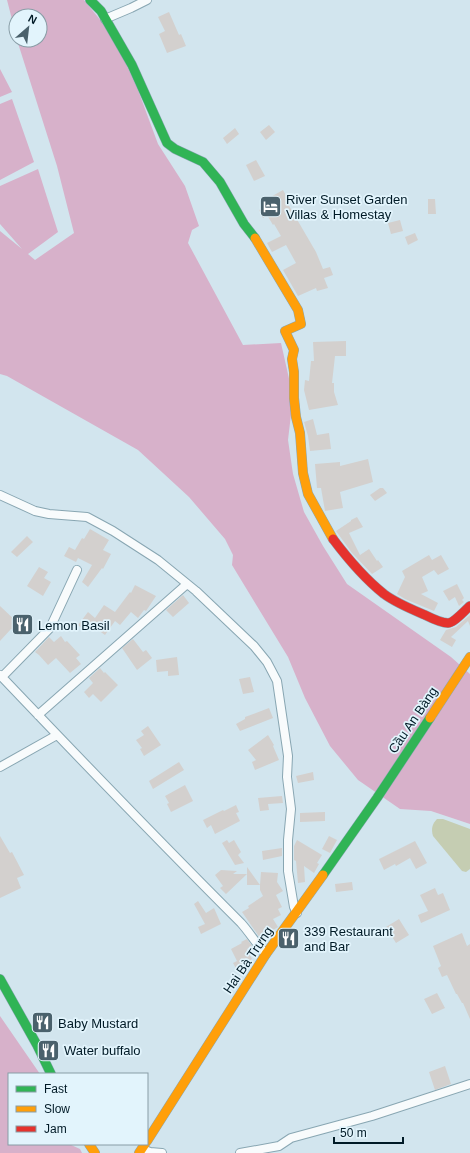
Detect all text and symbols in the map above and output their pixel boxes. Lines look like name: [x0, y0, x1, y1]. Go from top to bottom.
north arrow: [8, 8, 48, 48]
text: N: [26, 12, 39, 26]
place label: River Sunset Garden Villas & Homestay: [286, 192, 407, 222]
hotel icon: River Sunset Garden Villas & Homestay: [258, 193, 284, 219]
restaurant icon: Lemon Basil: [10, 612, 36, 638]
place label: Lemon Basil: [38, 618, 110, 633]
street label: Cầu An Bàng: [385, 684, 441, 756]
street label: Hai Bà Trưng: [220, 924, 276, 996]
place label: 339 Restaurant and Bar: [304, 924, 393, 954]
restaurant icon: 339 Restaurant and Bar: [276, 925, 302, 951]
restaurant icon: Baby Mustard: [30, 1010, 56, 1036]
place label: Baby Mustard: [58, 1016, 138, 1031]
restaurant icon: Water buffalo: [36, 1037, 62, 1063]
place label: Water buffalo: [64, 1043, 141, 1058]
legend: [8, 1073, 148, 1145]
text: Fast: [44, 1082, 68, 1096]
text: Slow: [44, 1102, 70, 1116]
scale bar: [334, 1119, 403, 1145]
text: Jam: [44, 1122, 67, 1136]
text: 50 m: [340, 1126, 367, 1140]

